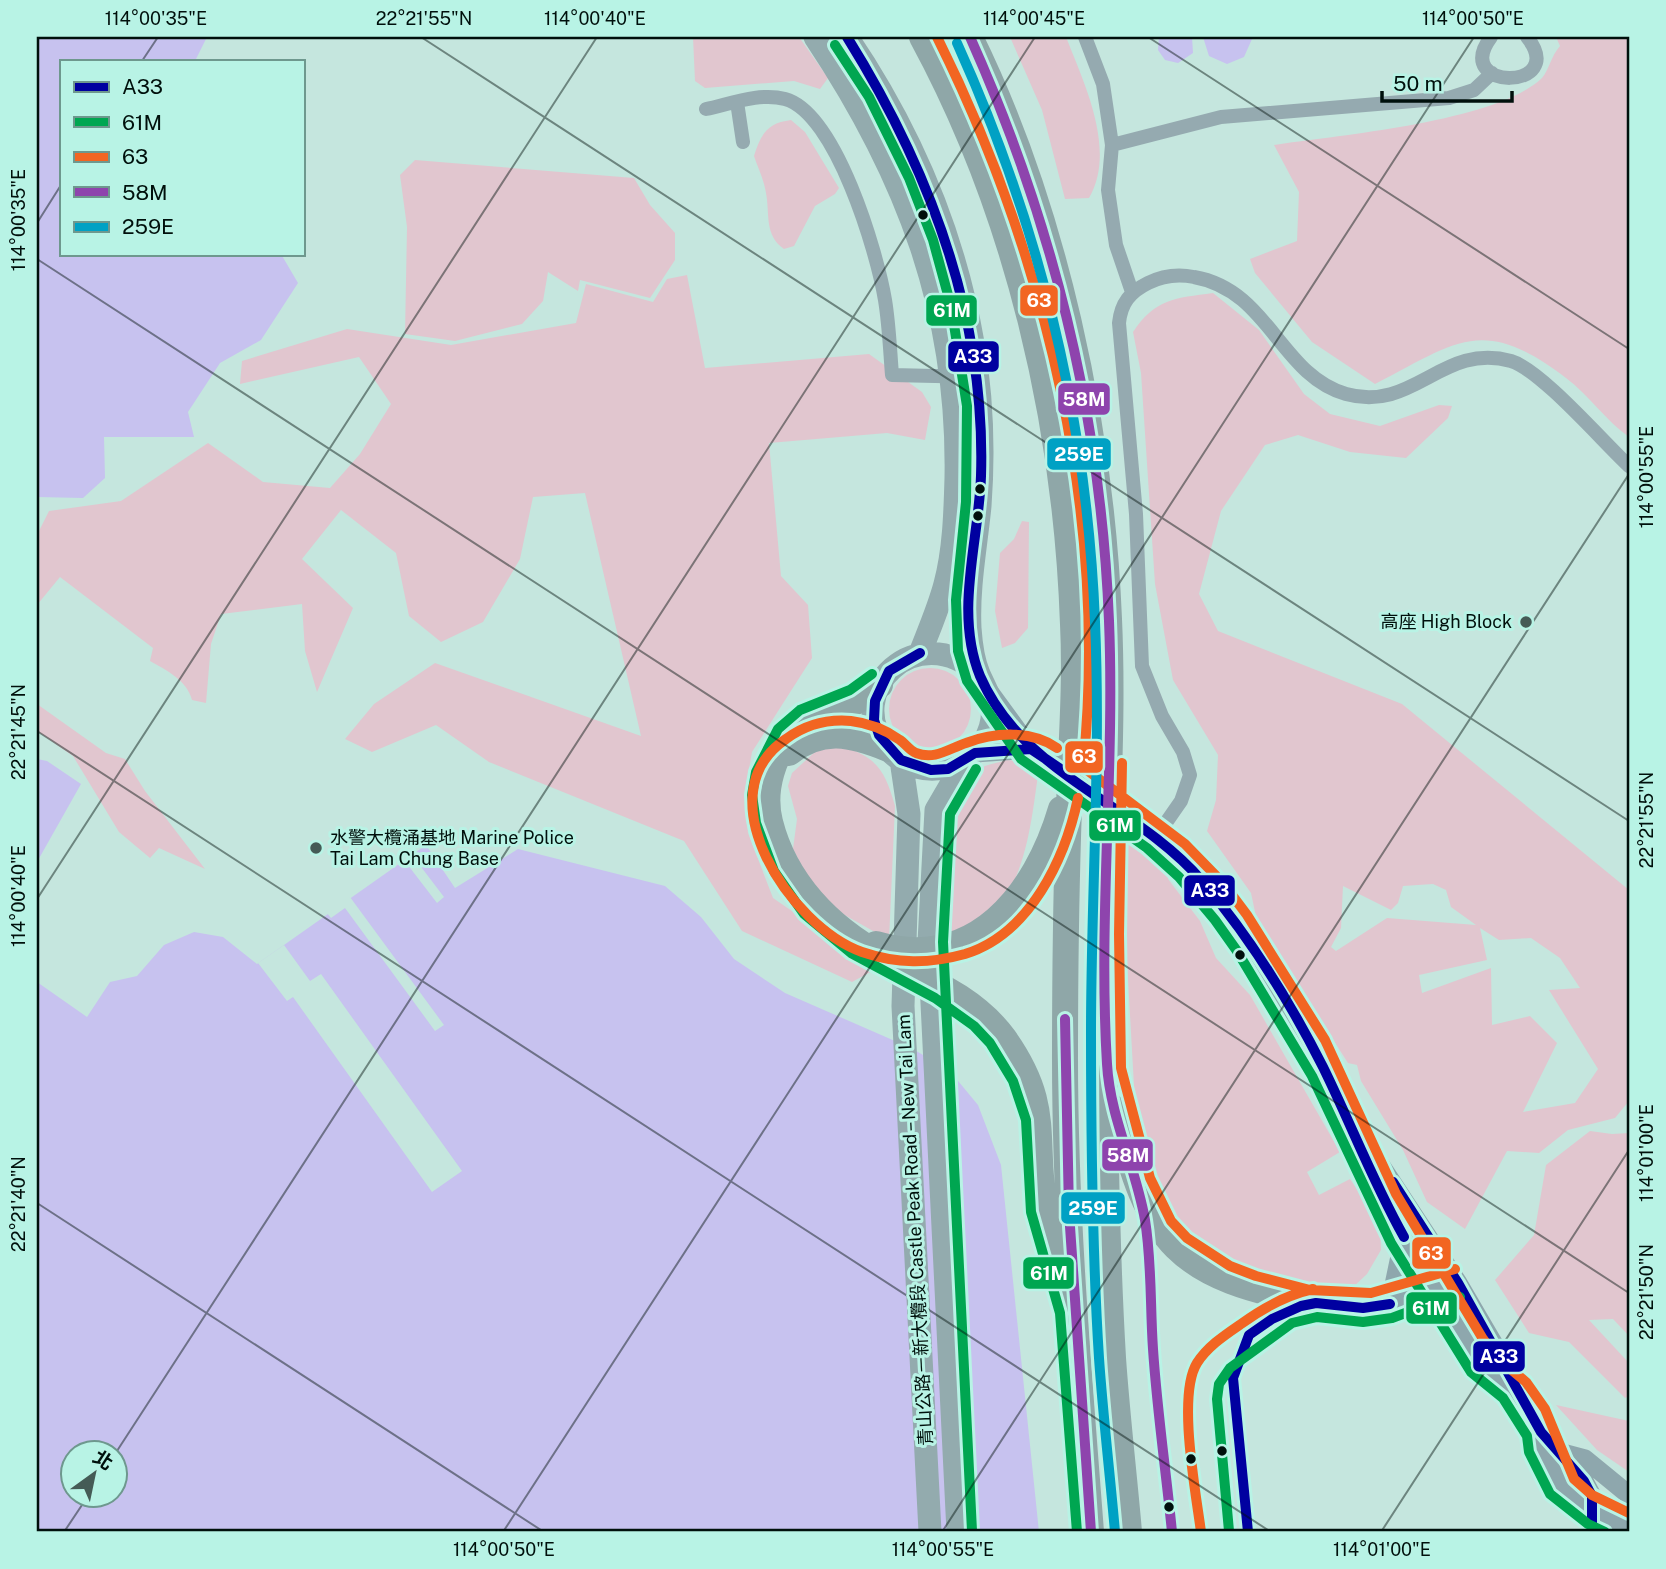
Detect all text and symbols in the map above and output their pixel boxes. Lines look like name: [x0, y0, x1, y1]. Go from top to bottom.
text: 114°00'35"E: [105, 8, 207, 29]
text: 22°21'55"N: [376, 8, 472, 29]
text: 114°00'40"E: [544, 8, 646, 29]
text: 114°00'45"E: [983, 8, 1085, 29]
text: 114°00'50"E: [1422, 8, 1524, 29]
legend: [60, 60, 304, 256]
scale bar: [1382, 60, 1512, 104]
text: 50 m: [1393, 71, 1443, 96]
text: A33: [122, 74, 163, 99]
text: 61M: [122, 110, 162, 135]
text: 63: [122, 144, 148, 169]
text: 114°00'35"E: [8, 169, 29, 271]
text: 58M: [122, 180, 168, 205]
unlabelled marker: [916, 208, 930, 222]
text: 259E: [122, 214, 174, 239]
line badge: 63: [1019, 284, 1059, 317]
text: 63: [1026, 289, 1052, 311]
line badge: 61M: [925, 294, 978, 327]
text: 61M: [933, 299, 971, 321]
line badge: A33: [947, 340, 1000, 373]
text: A33: [954, 345, 992, 367]
line badge: 58M: [1057, 382, 1111, 416]
text: 58M: [1062, 388, 1106, 410]
text: 114°00'55"E: [1636, 426, 1657, 528]
line badge: 259E: [1046, 437, 1112, 471]
text: 259E: [1054, 443, 1104, 465]
unlabelled marker: [973, 482, 987, 496]
unlabelled marker: [971, 509, 985, 523]
place label: 高座 High Block: [1380, 611, 1512, 632]
marker: 高座 High Block: [1518, 614, 1534, 630]
text: 22°21'45"N: [8, 684, 29, 780]
line badge: 63: [1064, 740, 1104, 774]
text: 63: [1071, 745, 1097, 767]
text: 22°21'55"N: [1636, 772, 1657, 868]
line badge: 61M: [1088, 809, 1142, 842]
text: 61M: [1096, 814, 1134, 836]
place label: 水警大欖涌基地 Marine Police Tai Lam Chung Base: [330, 827, 574, 869]
marker: 水警大欖涌基地 Marine Police Tai Lam Chung Base: [308, 840, 324, 856]
text: 114°00'40"E: [8, 845, 29, 947]
line badge: A33: [1183, 874, 1236, 907]
text: A33: [1191, 879, 1229, 901]
unlabelled marker: [1233, 948, 1247, 962]
street label: 青山公路－新大欖段 Castle Peak Road – New Tai Lam: [893, 1014, 936, 1446]
text: 114°01'00"E: [1636, 1104, 1657, 1202]
line badge: 58M: [1101, 1138, 1154, 1172]
text: 58M: [1106, 1144, 1150, 1166]
text: 22°21'40"N: [8, 1156, 29, 1252]
line badge: 259E: [1060, 1191, 1126, 1225]
text: 259E: [1068, 1197, 1118, 1219]
line badge: 63: [1411, 1236, 1452, 1270]
text: 63: [1418, 1242, 1444, 1264]
text: 22°21'50"N: [1636, 1244, 1657, 1340]
line badge: 61M: [1022, 1256, 1075, 1290]
text: 61M: [1030, 1262, 1068, 1284]
line badge: 61M: [1405, 1291, 1458, 1325]
text: 61M: [1412, 1297, 1450, 1319]
line badge: A33: [1472, 1340, 1526, 1373]
text: A33: [1480, 1345, 1518, 1367]
north arrow: [60, 1440, 130, 1510]
unlabelled marker: [1215, 1444, 1229, 1458]
text: 北: [89, 1445, 117, 1474]
unlabelled marker: [1184, 1452, 1198, 1466]
unlabelled marker: [1162, 1500, 1176, 1514]
text: 114°00'50"E: [453, 1539, 555, 1560]
text: 114°00'55"E: [892, 1539, 994, 1560]
text: 114°01'00"E: [1333, 1539, 1431, 1560]

